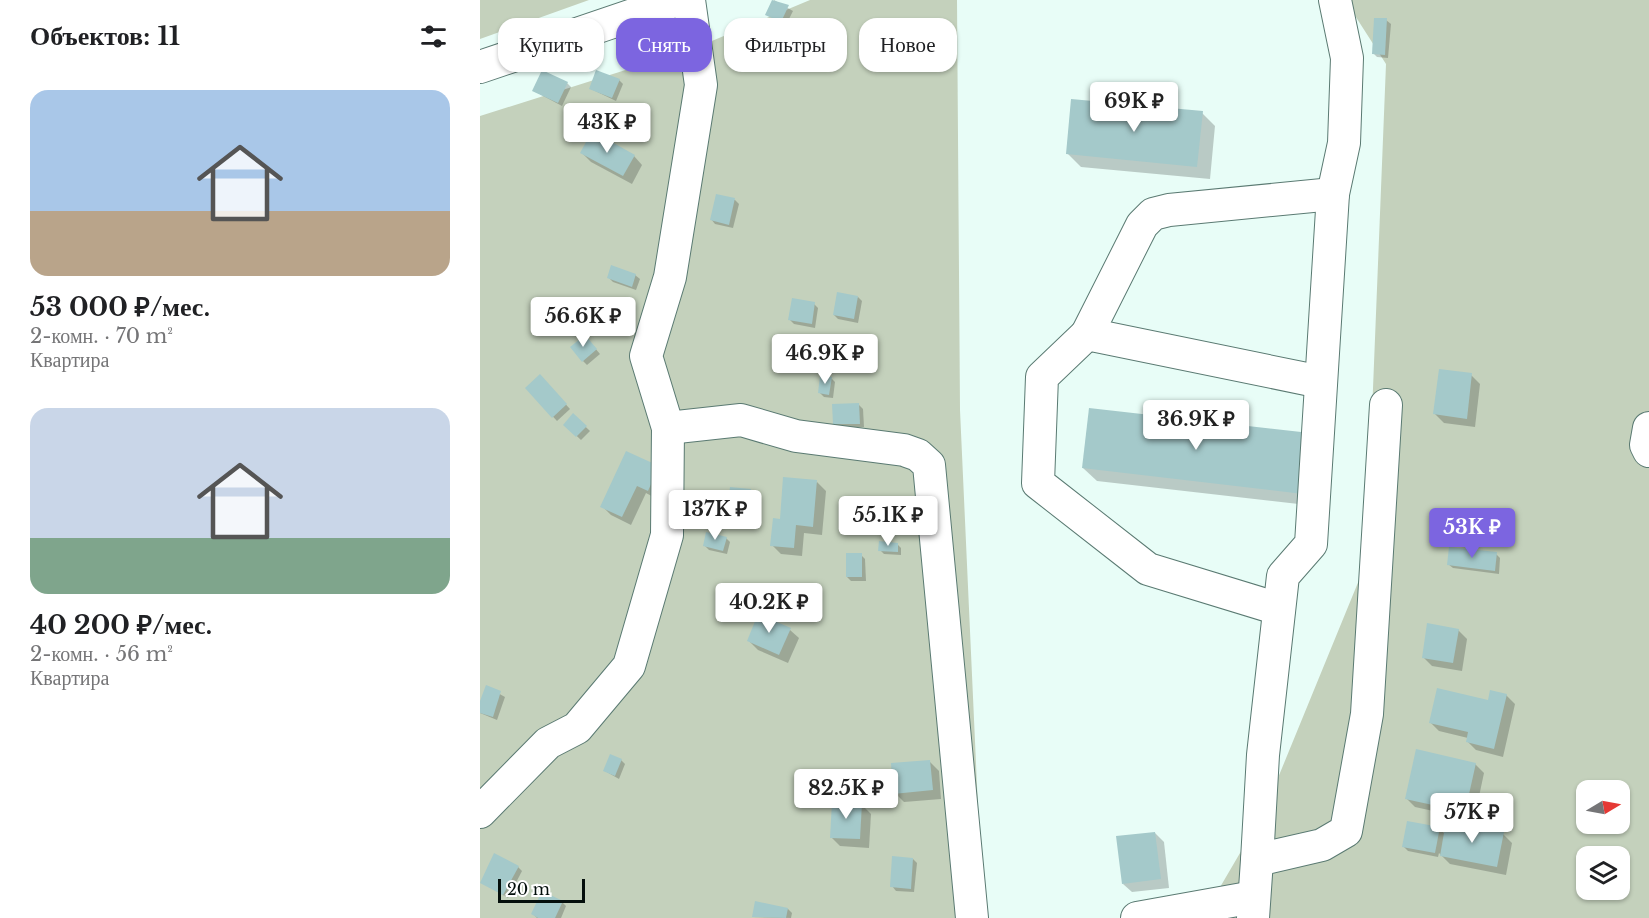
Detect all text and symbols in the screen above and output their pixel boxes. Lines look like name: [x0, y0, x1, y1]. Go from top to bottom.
chip: Купить: [498, 18, 604, 72]
chip: Снять: [616, 18, 712, 72]
chip: Фильтры: [724, 18, 847, 72]
chip: Новое: [859, 18, 957, 72]
text: Объектов: 11: [30, 20, 180, 52]
icon: filters: [417, 20, 450, 53]
pin: 69K ₽: [1092, 82, 1176, 133]
text: 69K ₽: [1104, 89, 1164, 113]
pin: 43K ₽: [565, 103, 649, 154]
text: 43K ₽: [578, 110, 636, 134]
icon: home: [186, 129, 294, 237]
text: 53 000 ₽/мес.: [30, 291, 210, 323]
pin: 56.6K ₽: [528, 297, 638, 348]
text: 56.6K ₽: [545, 304, 621, 328]
text: 2-комн. · 70 m²: [30, 324, 173, 348]
pin: 46.9K ₽: [770, 334, 880, 385]
text: 46.9K ₽: [786, 341, 864, 365]
text: Квартира: [30, 348, 109, 372]
pin: 36.9K ₽: [1141, 400, 1251, 451]
text: 36.9K ₽: [1157, 407, 1235, 431]
icon: home: [186, 447, 294, 555]
pin: 137K ₽: [666, 490, 764, 541]
pin: 55.1K ₽: [833, 496, 943, 547]
text: 137K ₽: [683, 497, 747, 521]
text: 55.1K ₽: [853, 503, 923, 527]
pin: 53K ₽: [1430, 508, 1514, 559]
text: 53K ₽: [1443, 515, 1501, 539]
pin: 40.2K ₽: [714, 583, 824, 634]
text: 40.2K ₽: [729, 590, 809, 614]
text: 40 200 ₽/мес.: [30, 609, 212, 641]
text: 2-комн. · 56 m²: [30, 642, 173, 666]
text: Квартира: [30, 666, 109, 690]
pin: 82.5K ₽: [791, 769, 901, 820]
text: 82.5K ₽: [808, 776, 884, 800]
north arrow: [1576, 780, 1630, 834]
map controls: [1576, 780, 1630, 900]
pin: 57K ₽: [1430, 793, 1514, 844]
text: 57K ₽: [1444, 800, 1500, 824]
button: layers: [1576, 846, 1630, 900]
scale bar: [498, 876, 585, 904]
text: 20 m: [507, 879, 550, 899]

